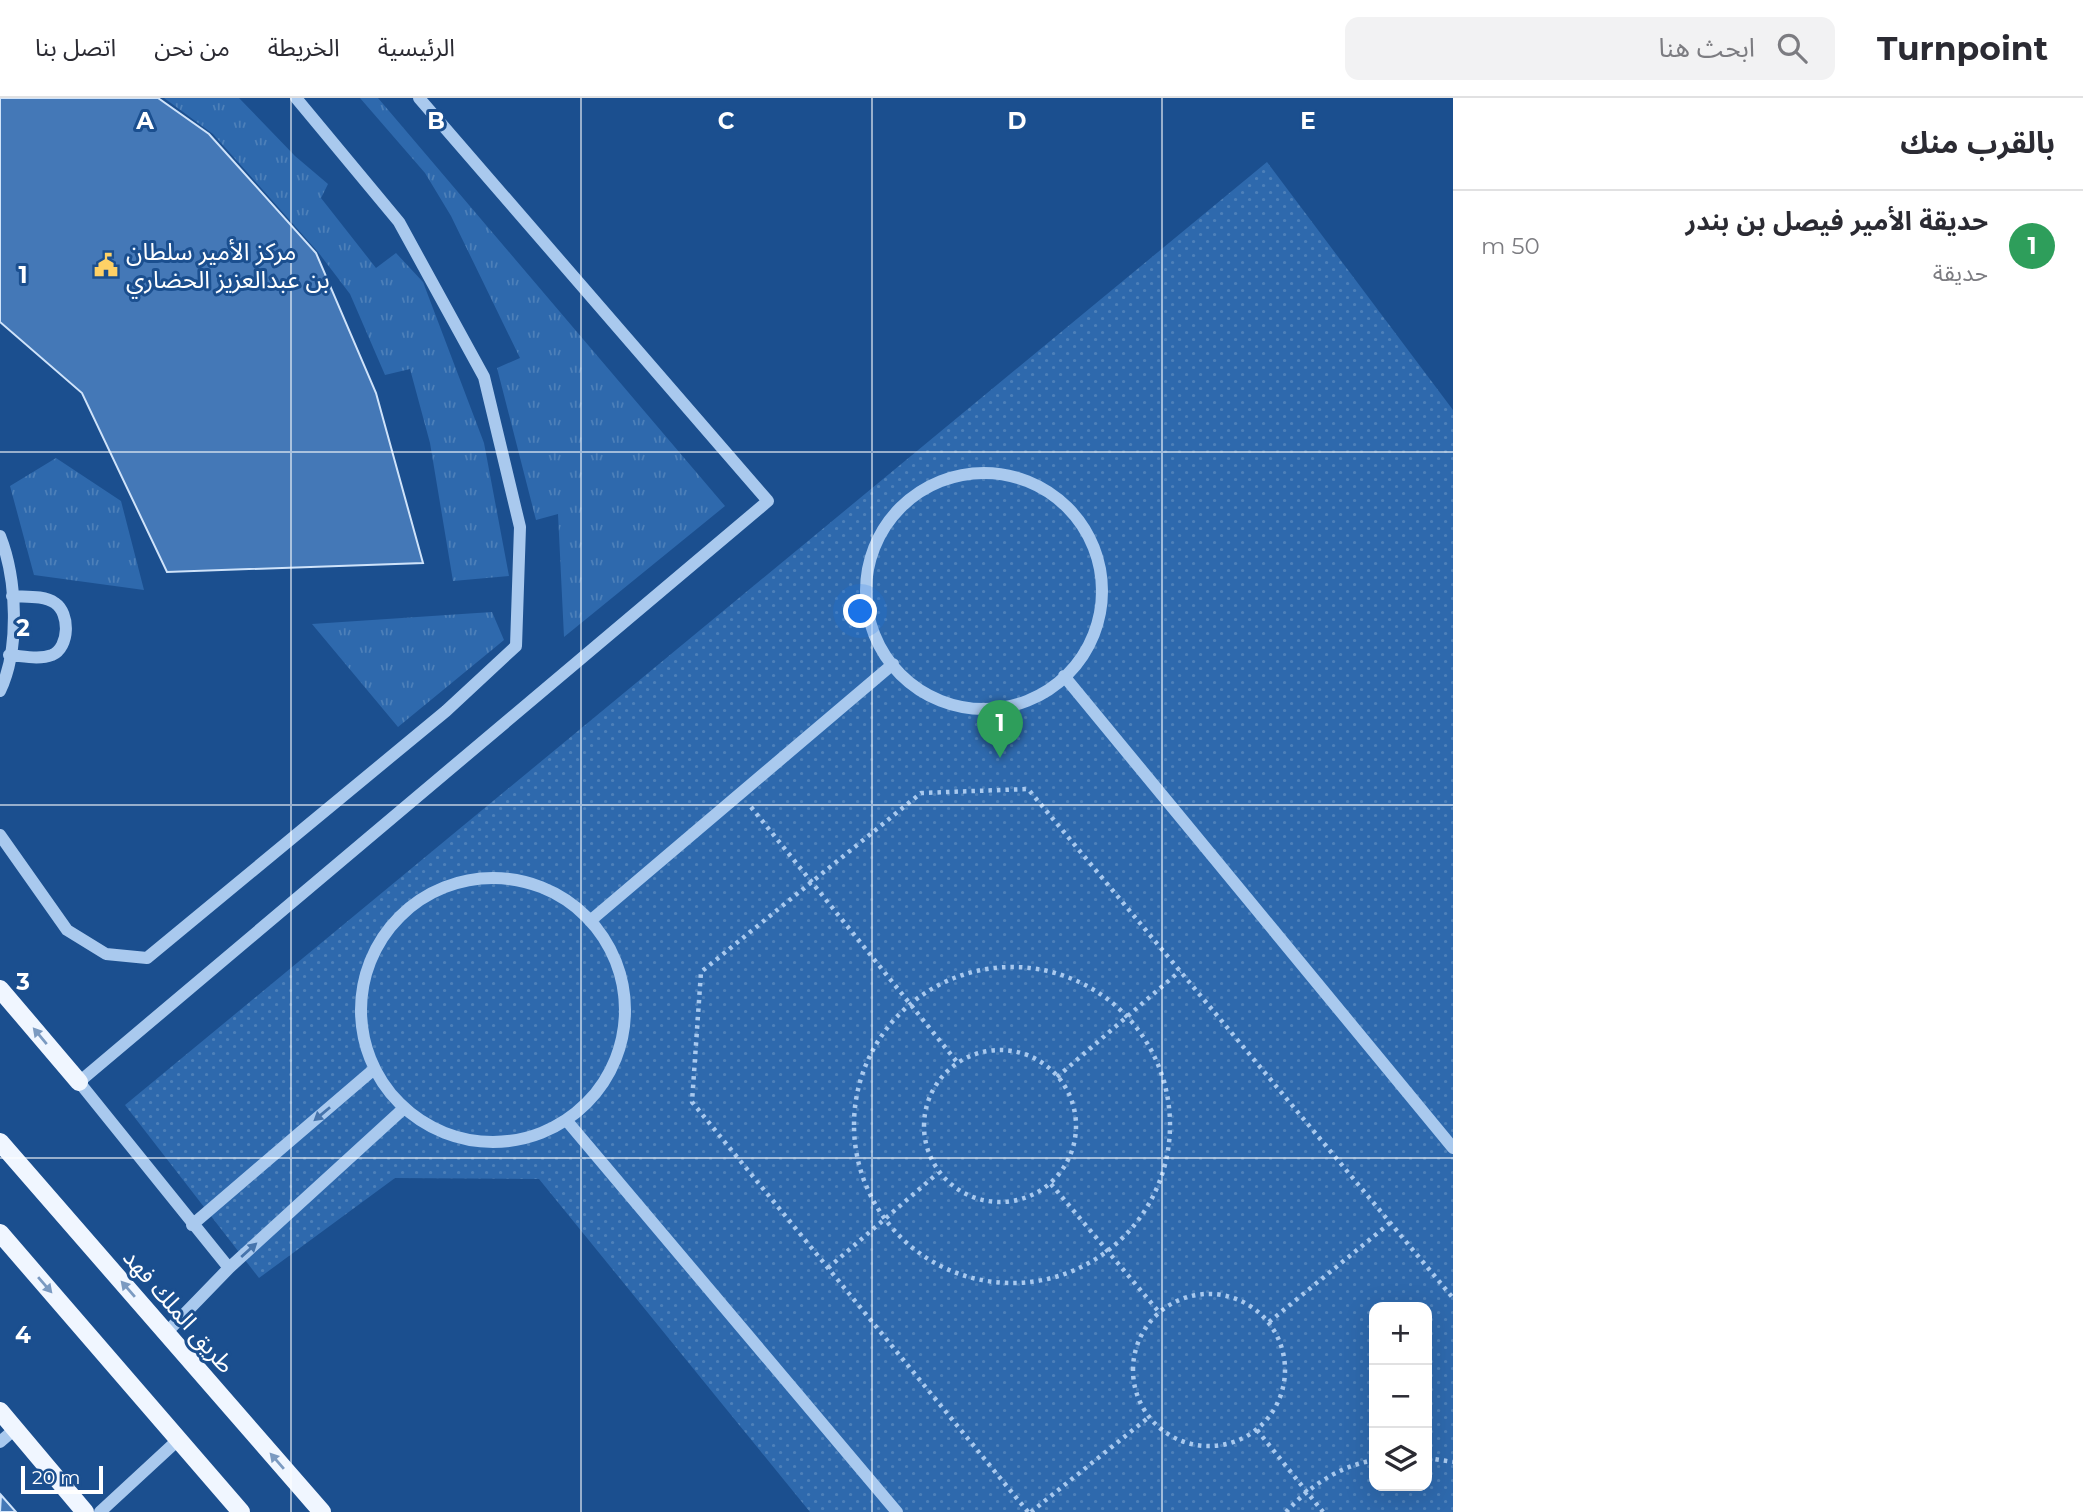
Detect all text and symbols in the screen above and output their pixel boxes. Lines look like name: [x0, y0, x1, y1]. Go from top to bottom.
search box: [1345, 17, 1835, 80]
text: Turnpoint: [1877, 28, 2048, 68]
icon: search: [1773, 29, 1811, 67]
text: ابحث هنا: [1659, 32, 1755, 64]
text: اتصل بنا: [35, 33, 116, 62]
text: من نحن: [154, 33, 230, 62]
text: الخريطة: [268, 33, 340, 62]
text: الرئيسية: [378, 33, 455, 62]
text: A: [135, 107, 154, 135]
text: B: [427, 107, 445, 135]
text: C: [718, 107, 735, 135]
text: D: [1008, 107, 1027, 135]
text: E: [1300, 107, 1316, 135]
text: بالقرب منك: [1900, 124, 2055, 161]
text: حديقة الأمير فيصل بن بندر: [1686, 205, 1988, 237]
text: 50 m: [1481, 232, 1540, 260]
text: 1: [2027, 232, 2037, 260]
place label: مركز الأمير سلطان بن عبدالعزيز الحضاري: [126, 237, 330, 298]
public building icon: مركز الأمير سلطان بن عبدالعزيز الحضاري: [92, 251, 120, 279]
text: حديقة: [1933, 259, 1988, 287]
text: 1: [18, 261, 28, 289]
your location: [843, 594, 877, 628]
text: 2: [16, 614, 30, 642]
pin: 1: [977, 700, 1023, 758]
text: 3: [15, 968, 30, 996]
one-way arrow: [33, 1027, 48, 1044]
one-way arrow: [313, 1106, 330, 1121]
one-way arrow: [240, 1242, 258, 1258]
street label: طريق الملك فهد: [116, 1243, 241, 1380]
one-way arrow: [37, 1276, 53, 1294]
one-way arrow: [120, 1280, 136, 1298]
map controls: [1369, 1302, 1432, 1491]
button: +: [1369, 1302, 1432, 1365]
text: 4: [15, 1321, 31, 1349]
button: −: [1369, 1365, 1432, 1428]
button: layers: [1369, 1428, 1432, 1491]
one-way arrow: [270, 1452, 285, 1469]
scale bar: [21, 1463, 103, 1495]
text: 20 m: [32, 1466, 80, 1489]

